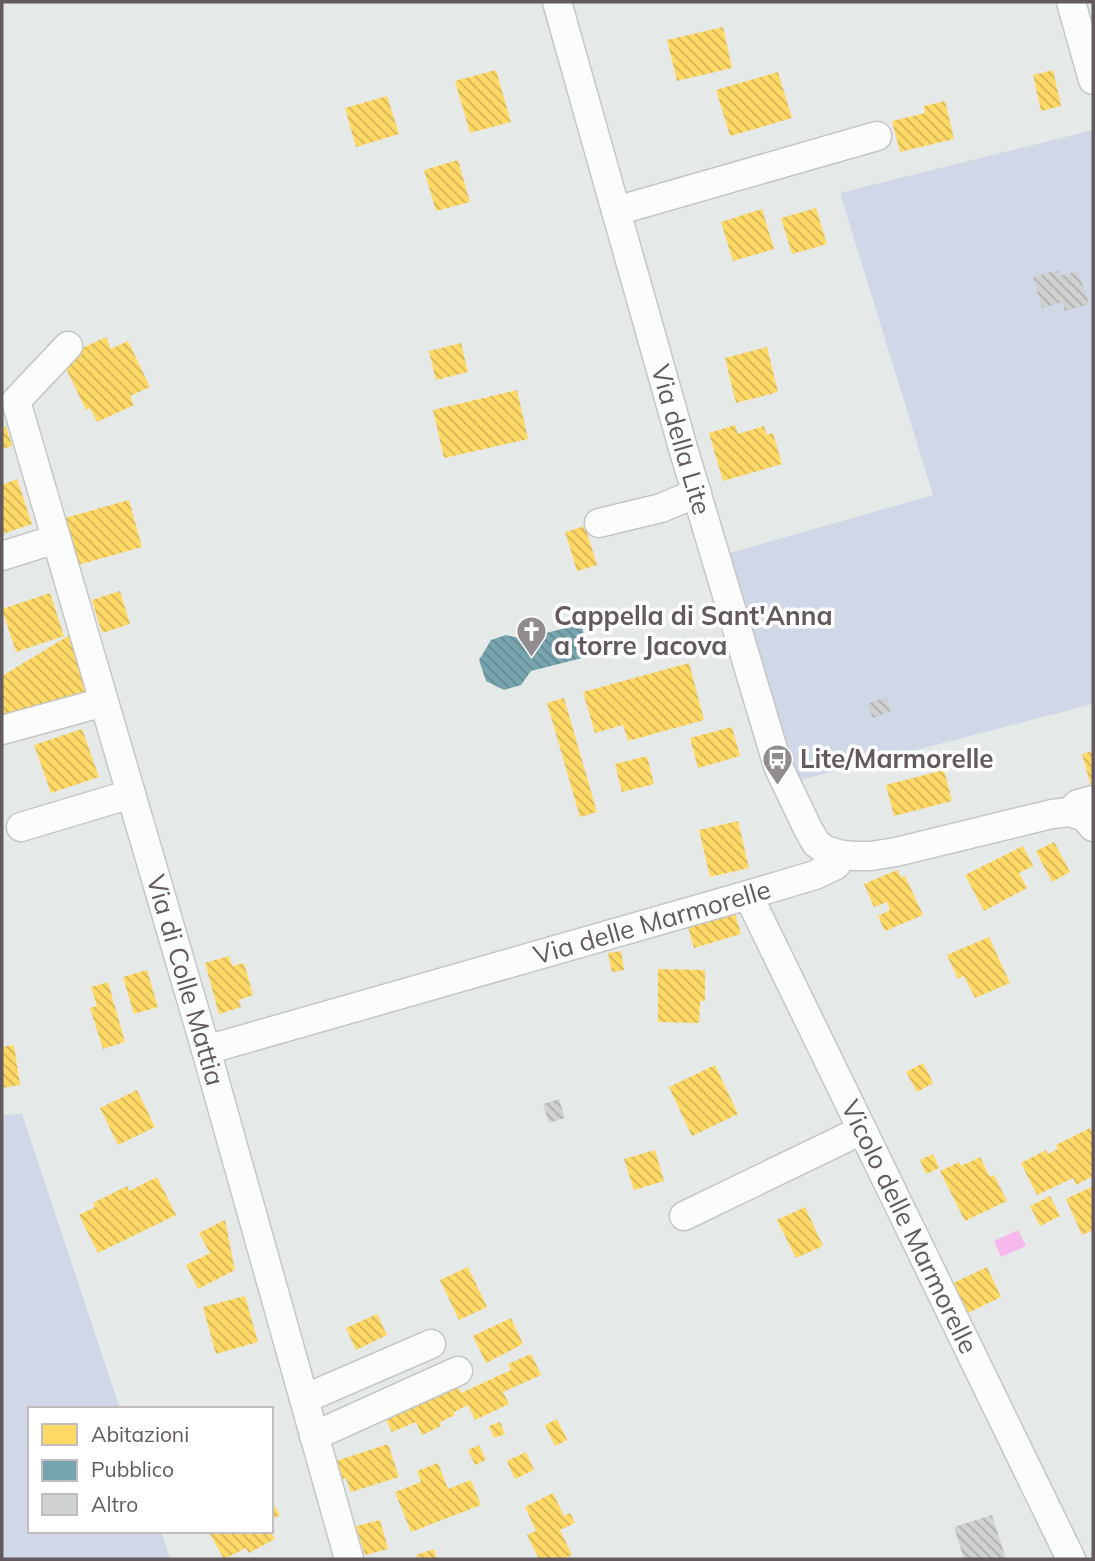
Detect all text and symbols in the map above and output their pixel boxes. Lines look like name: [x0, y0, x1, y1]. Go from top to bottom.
street label: Via della Lite: [644, 361, 719, 519]
place label: Cappella di Sant'Anna a torre Jacova: [554, 599, 833, 662]
church icon: Cappella di Sant'Anna a torre Jacova: [514, 614, 548, 658]
bus stop icon: Lite/Marmorelle: [760, 742, 794, 786]
place label: Lite/Marmorelle: [800, 742, 994, 775]
street label: Via di Colle Mattia: [140, 871, 232, 1089]
street label: Via delle Marmorelle: [530, 872, 774, 971]
street label: Vicolo delle Marmorelle: [834, 1094, 985, 1359]
legend: [28, 1407, 273, 1533]
text: Abitazioni: [91, 1421, 189, 1447]
text: Pubblico: [91, 1456, 174, 1482]
text: Altro: [91, 1491, 138, 1517]

